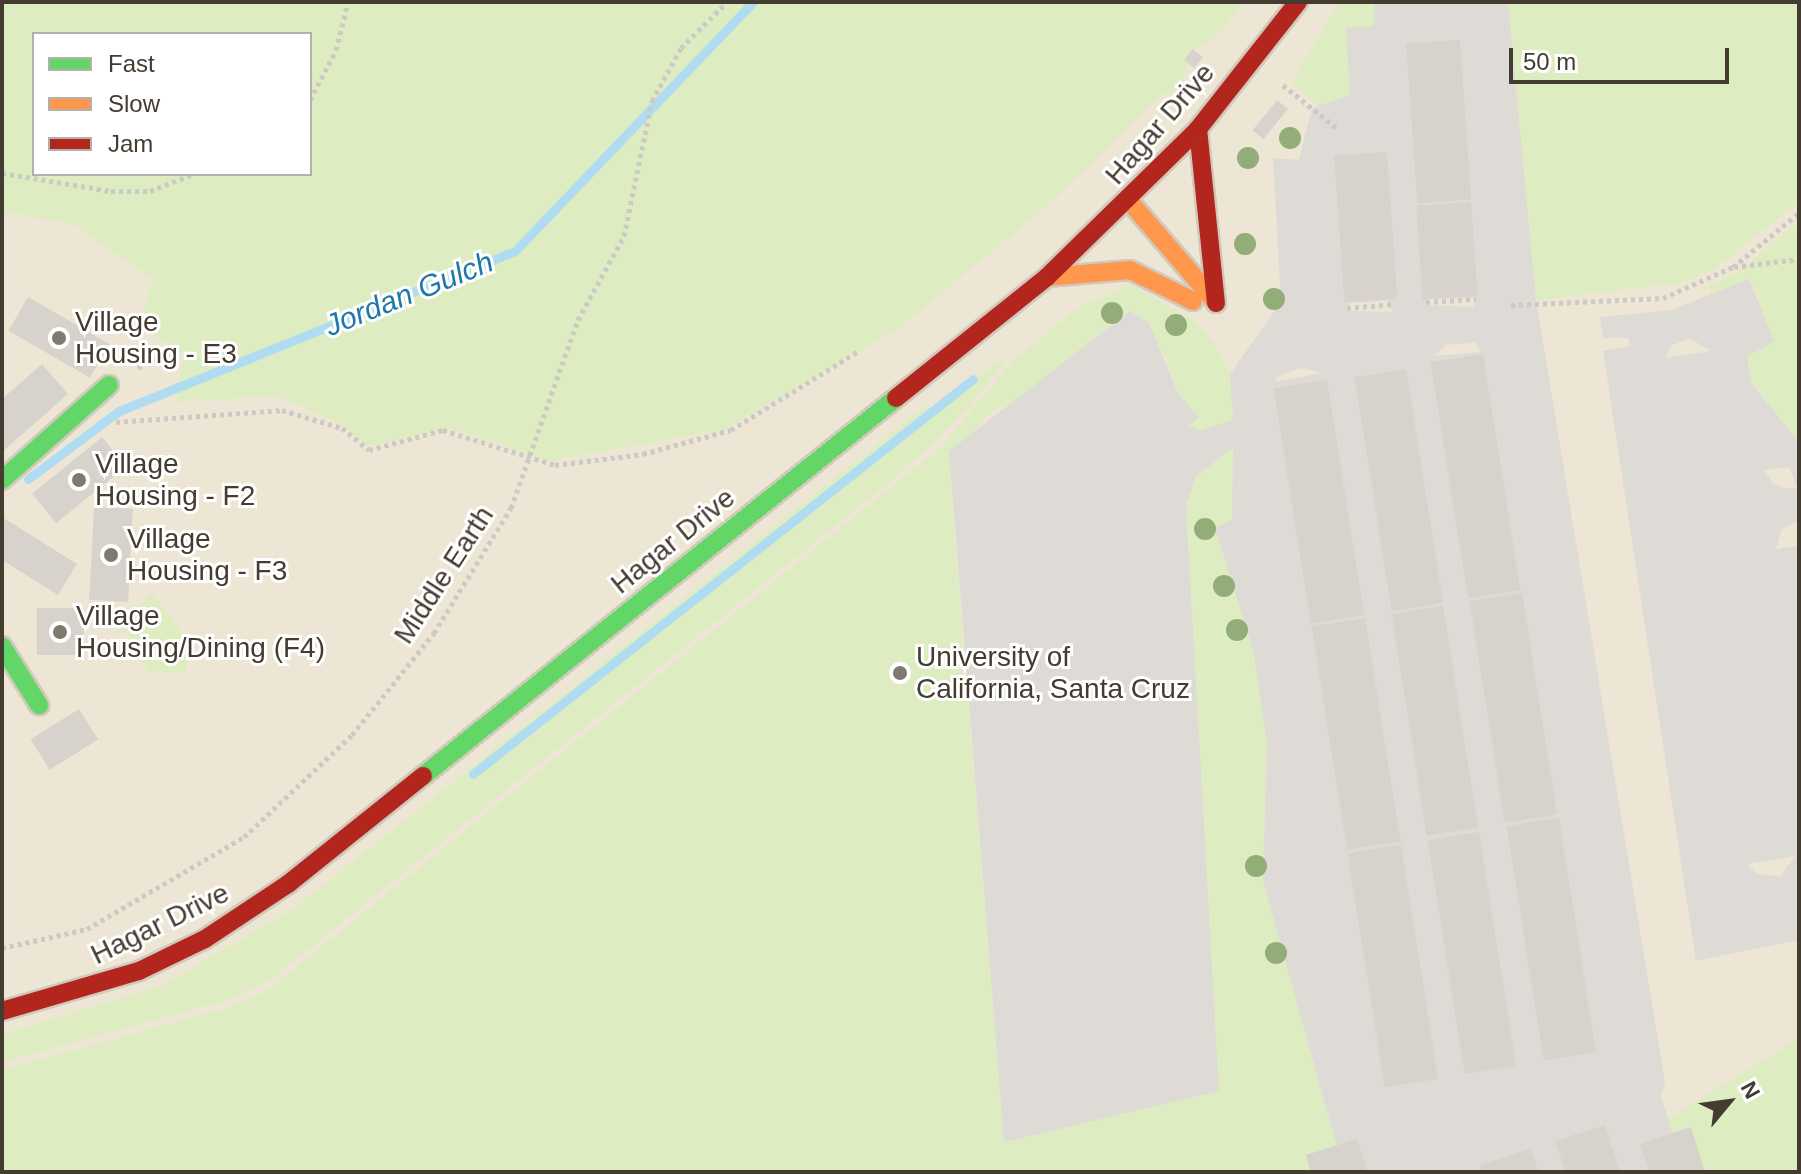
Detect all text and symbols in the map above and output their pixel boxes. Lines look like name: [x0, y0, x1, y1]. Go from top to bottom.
legend: [32, 32, 312, 176]
scale bar: [1513, 32, 1733, 82]
text: 50 m: [1523, 48, 1576, 75]
text: Fast: [108, 50, 155, 77]
street label: Hagar Drive: [1098, 57, 1222, 191]
text: Slow: [108, 90, 160, 117]
text: Jam: [108, 130, 153, 157]
water label: Jordan Gulch: [320, 244, 498, 344]
place label: Village Housing - E3: [75, 305, 237, 371]
marker: Village Housing - E3: [50, 329, 68, 347]
place label: Village Housing - F2: [95, 447, 255, 513]
marker: Village Housing - F2: [70, 471, 88, 489]
street label: Hagar Drive: [604, 481, 742, 601]
street label: Middle Earth: [387, 500, 501, 650]
place label: Village Housing - F3: [127, 522, 287, 588]
marker: Village Housing - F3: [102, 546, 120, 564]
place label: Village Housing/Dining (F4): [76, 599, 325, 665]
marker: Village Housing/Dining (F4): [51, 623, 69, 641]
place label: University of California, Santa Cruz: [916, 640, 1190, 706]
marker: University of California, Santa Cruz: [891, 664, 909, 682]
street label: Hagar Drive: [86, 876, 234, 972]
north arrow: [1689, 1062, 1769, 1142]
text: N: [1736, 1077, 1765, 1103]

